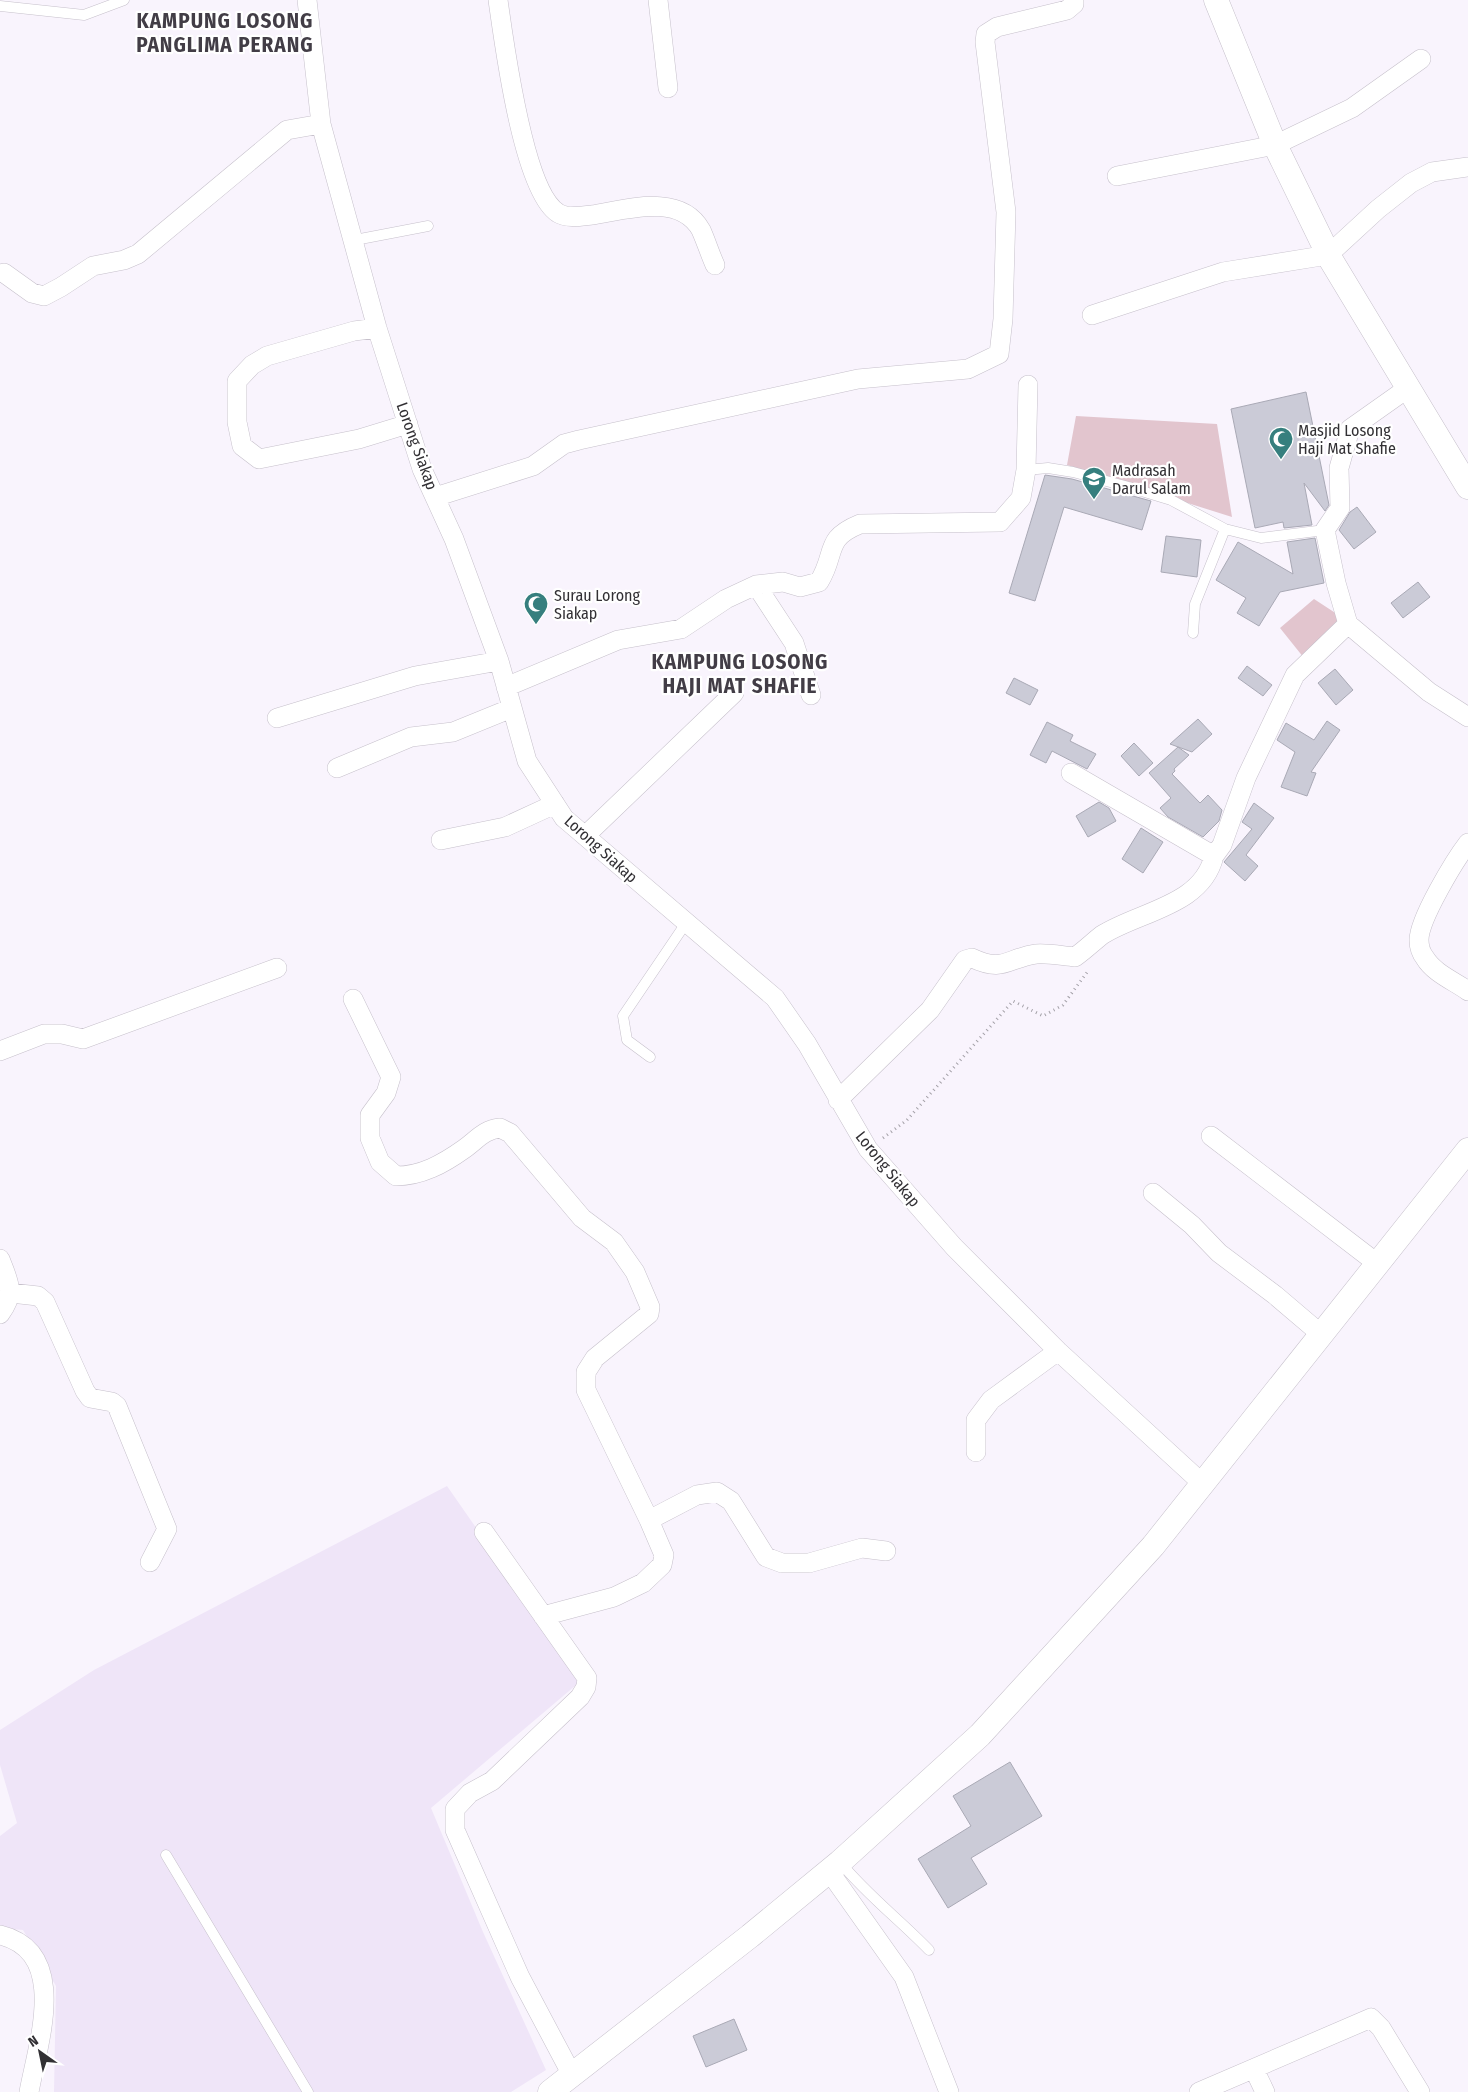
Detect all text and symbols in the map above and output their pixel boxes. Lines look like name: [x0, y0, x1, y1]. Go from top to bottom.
district label: KAMPUNG LOSONG PANGLIMA PERANG: [136, 8, 314, 58]
street label: Lorong Siakap: [392, 400, 442, 492]
place label: Masjid Losong Haji Mat Shafie: [1298, 421, 1396, 458]
mosque icon: Masjid Losong Haji Mat Shafie: [1268, 426, 1294, 460]
place label: Madrasah Darul Salam: [1112, 461, 1191, 498]
school or university icon: Madrasah Darul Salam: [1081, 466, 1107, 500]
place label: Surau Lorong Siakap: [554, 586, 640, 623]
mosque icon: Surau Lorong Siakap: [523, 591, 549, 625]
district label: KAMPUNG LOSONG HAJI MAT SHAFIE: [651, 649, 829, 699]
street label: Lorong Siakap: [561, 811, 641, 887]
street label: Lorong Siakap: [852, 1127, 924, 1211]
north arrow: [15, 2027, 65, 2077]
text: N: [25, 2032, 41, 2051]

